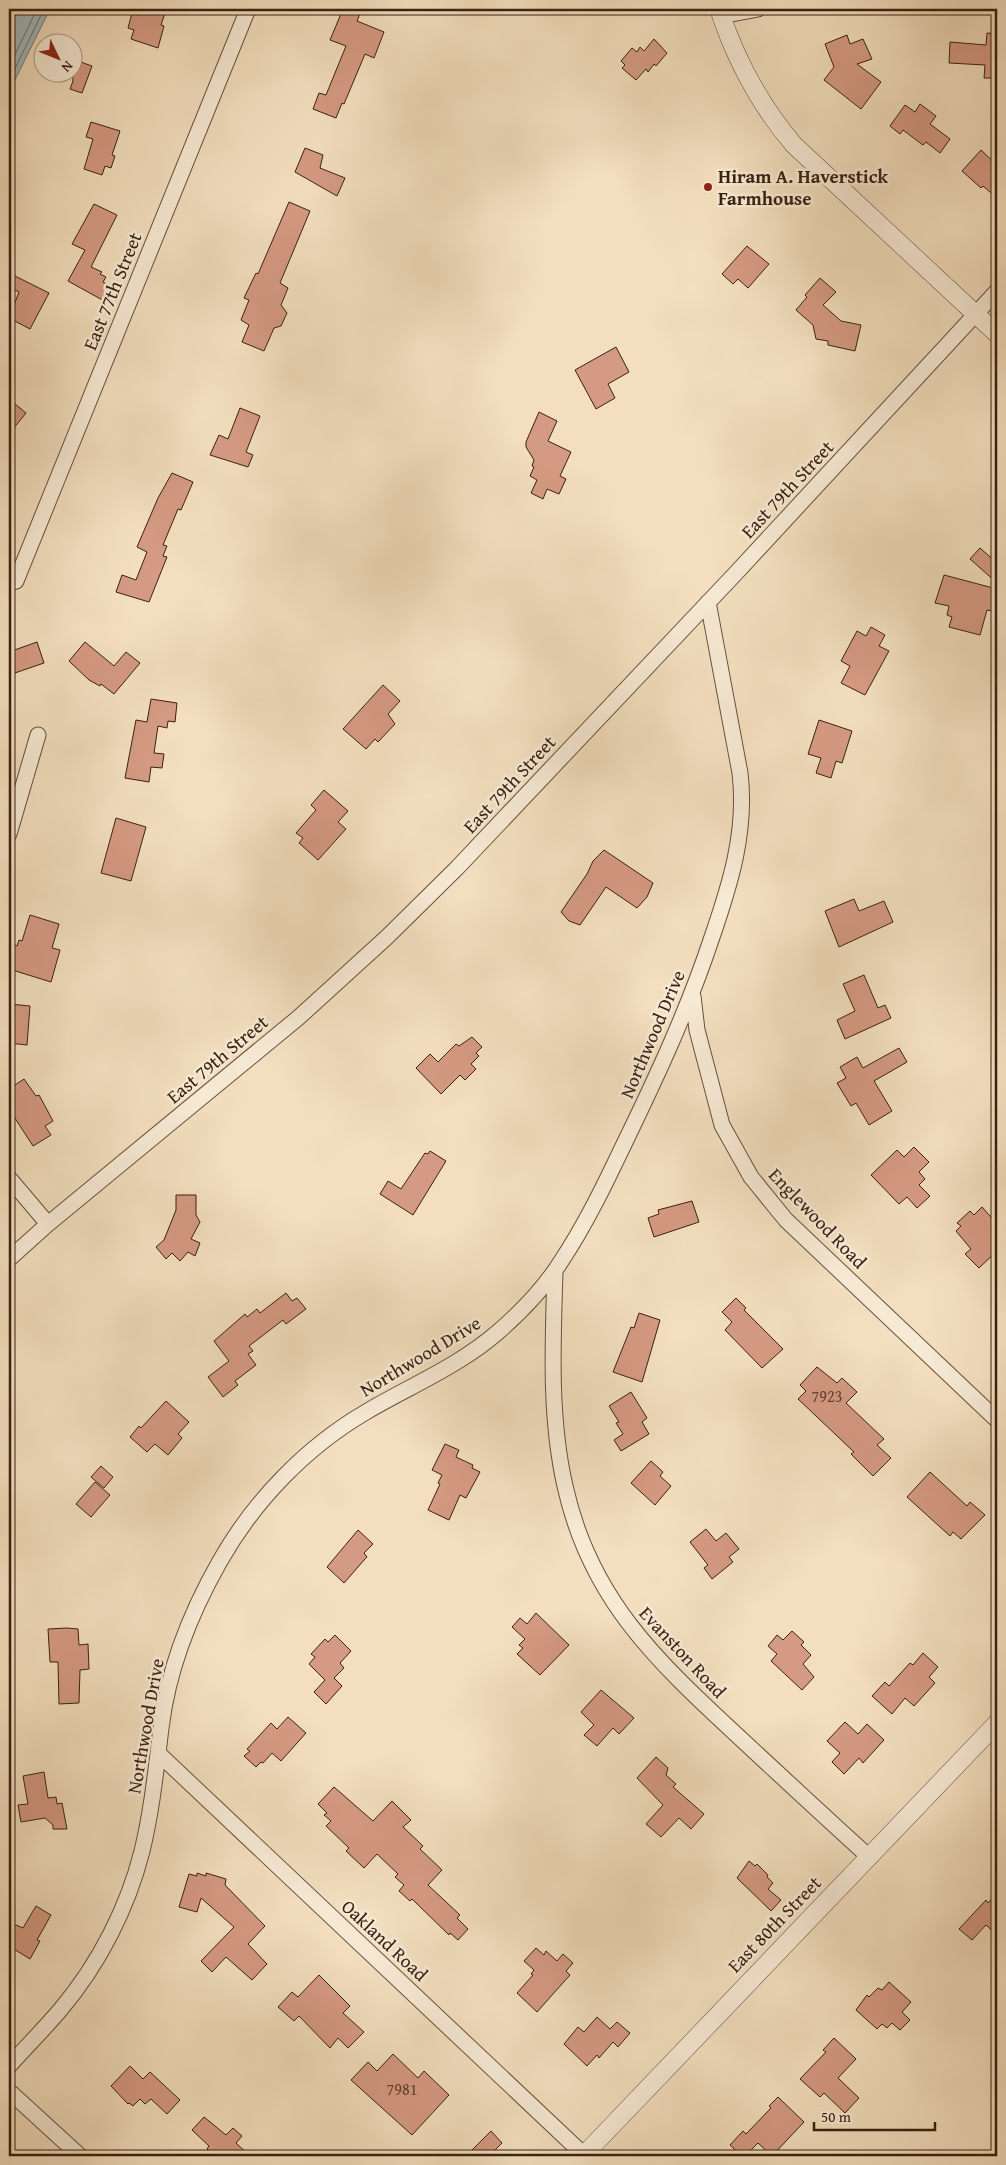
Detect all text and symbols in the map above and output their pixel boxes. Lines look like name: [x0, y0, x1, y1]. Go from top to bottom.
north arrow: [32, 32, 82, 82]
text: N: [57, 57, 78, 78]
place label: Hiram A. Haverstick Farmhouse: [718, 162, 888, 212]
marker: Hiram A. Haverstick Farmhouse: [702, 181, 714, 193]
street label: East 77th Street: [76, 228, 148, 354]
street label: East 79th Street: [734, 434, 840, 544]
street label: East 79th Street: [456, 729, 562, 839]
street label: Northwood Drive: [612, 965, 692, 1102]
street label: East 79th Street: [160, 1008, 274, 1110]
street label: Englewood Road: [763, 1161, 874, 1275]
street label: Northwood Drive: [354, 1309, 486, 1403]
house number: 7923: [812, 1384, 842, 1408]
street label: Evanston Road: [633, 1600, 734, 1705]
street label: Northwood Drive: [119, 1656, 171, 1796]
street label: East 80th Street: [721, 1869, 828, 1979]
street label: Oakland Road: [336, 1893, 435, 1988]
house number: 7981: [387, 2077, 417, 2101]
scale bar: [814, 2100, 935, 2132]
text: 50 m: [821, 2106, 852, 2127]

